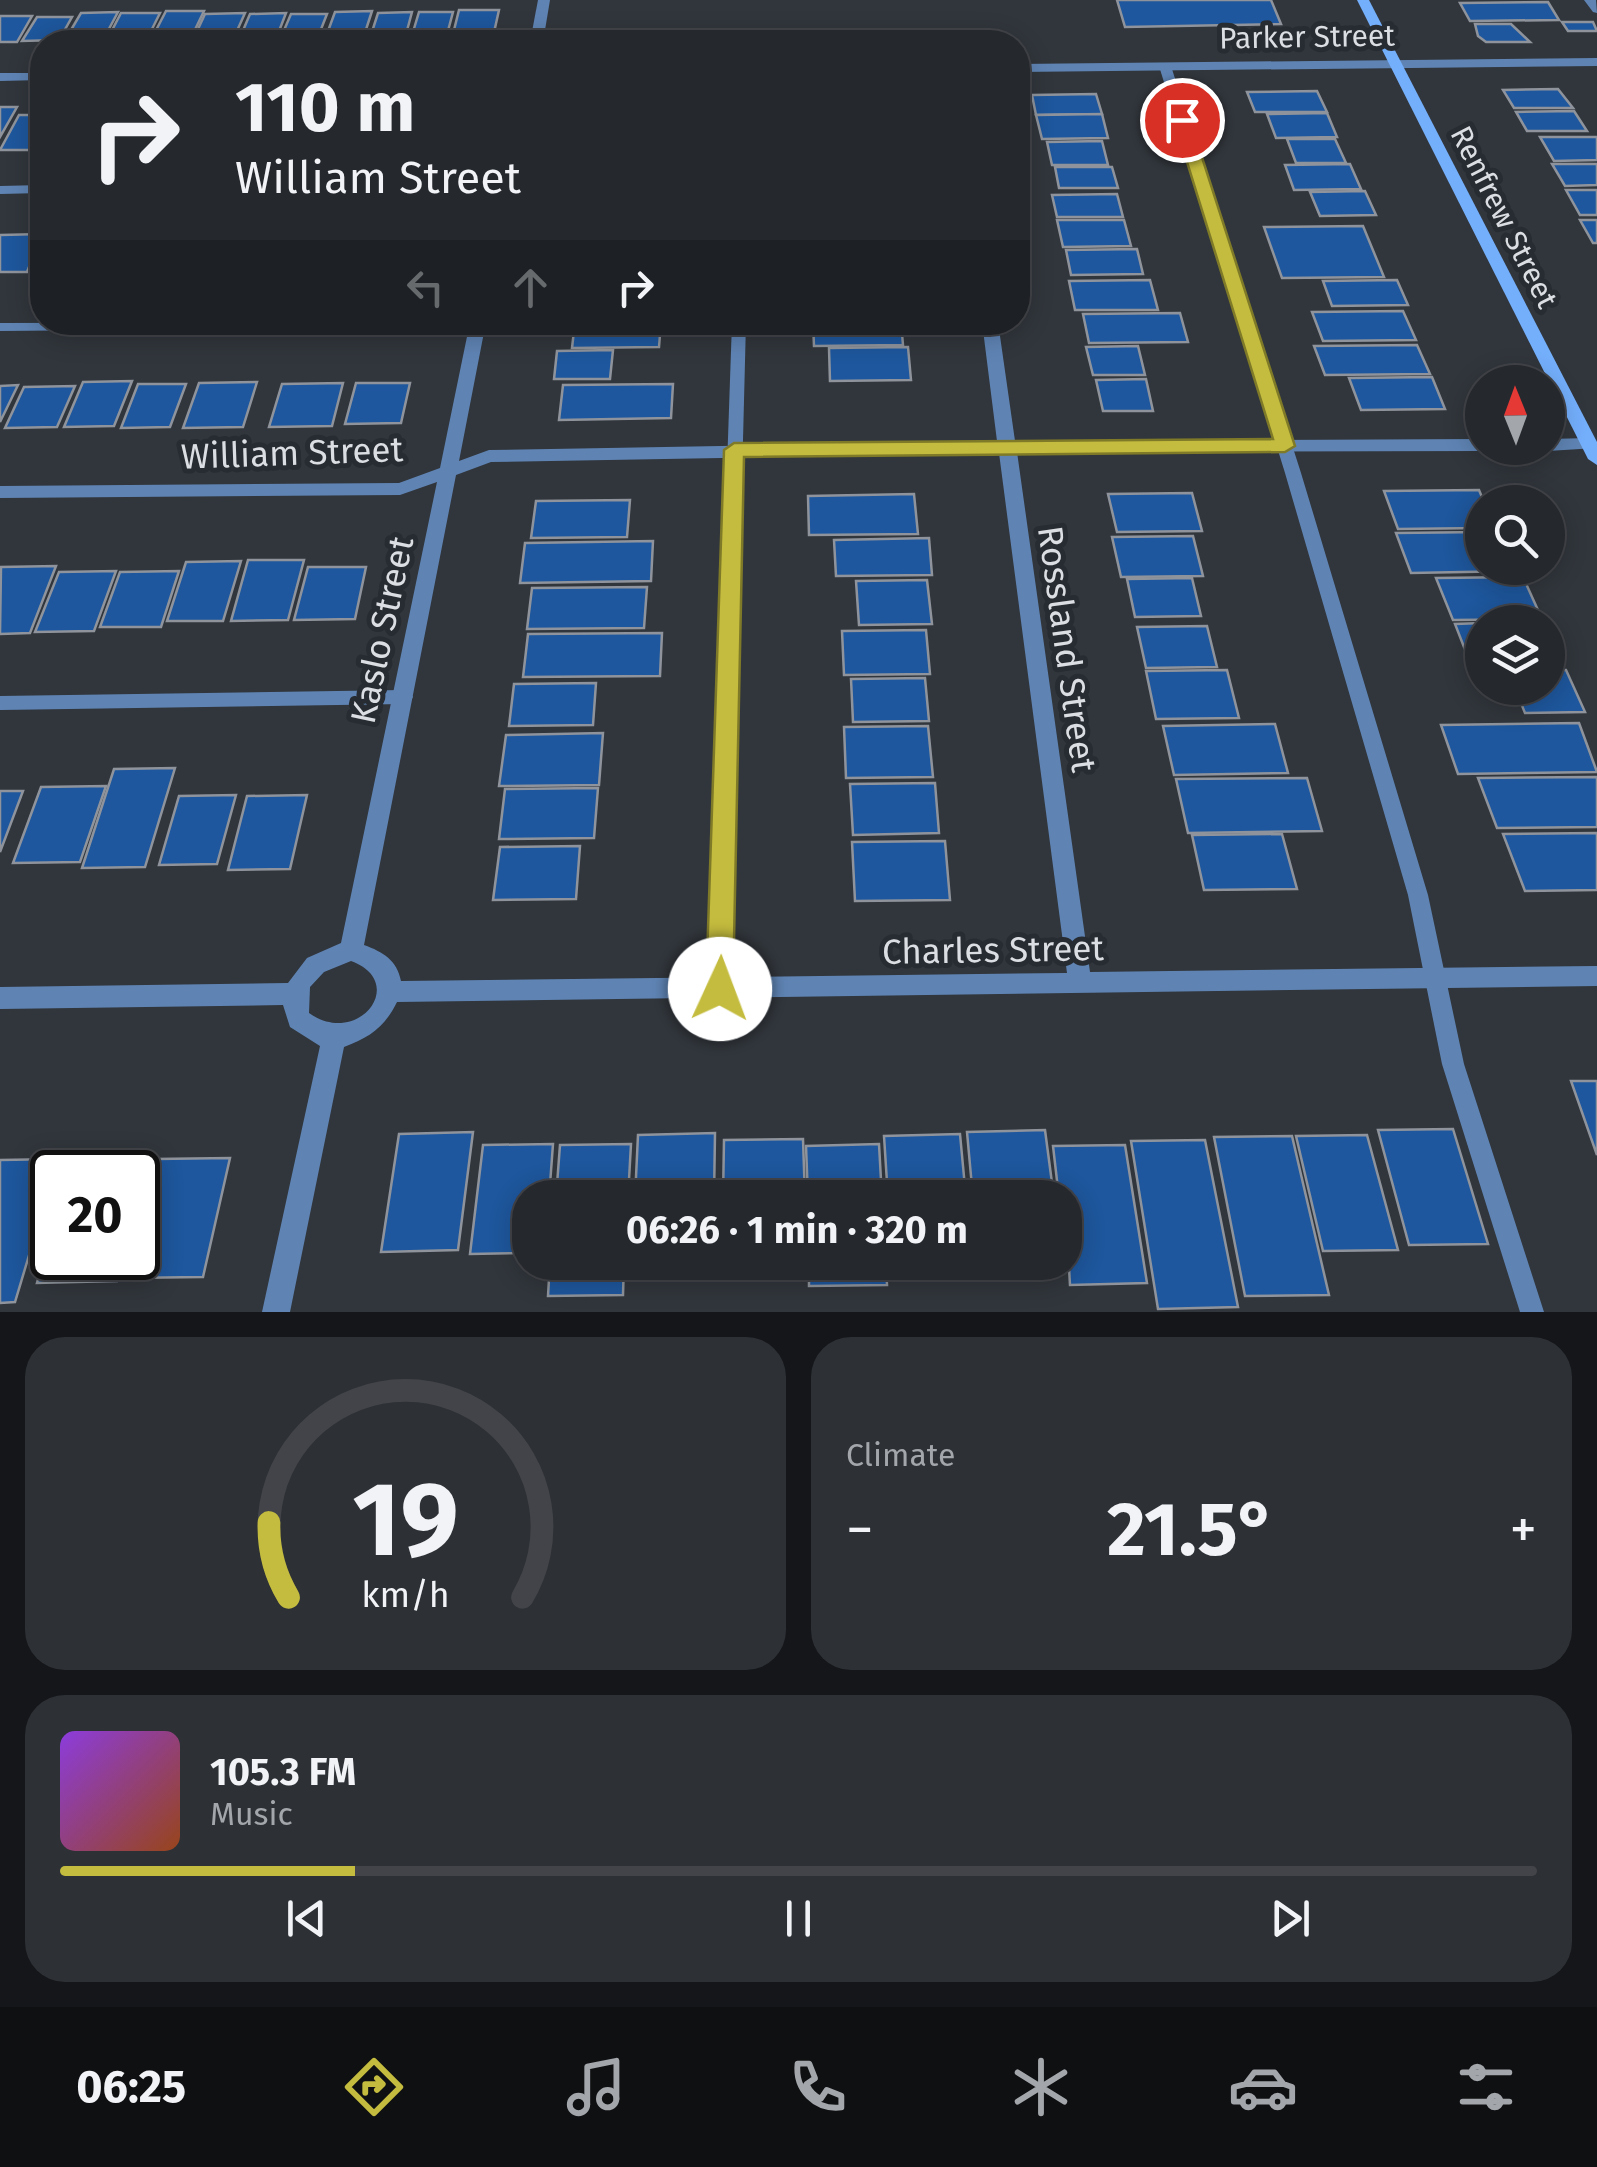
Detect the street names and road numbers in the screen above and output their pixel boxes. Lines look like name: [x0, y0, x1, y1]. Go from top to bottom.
street label: Parker Street: [1219, 17, 1395, 57]
street label: Renfrew Street: [1443, 120, 1565, 314]
street label: William Street: [180, 428, 404, 478]
street label: Rossland Street: [1029, 523, 1105, 775]
street label: Kaslo Street: [342, 532, 422, 727]
street label: Charles Street: [882, 927, 1105, 973]

